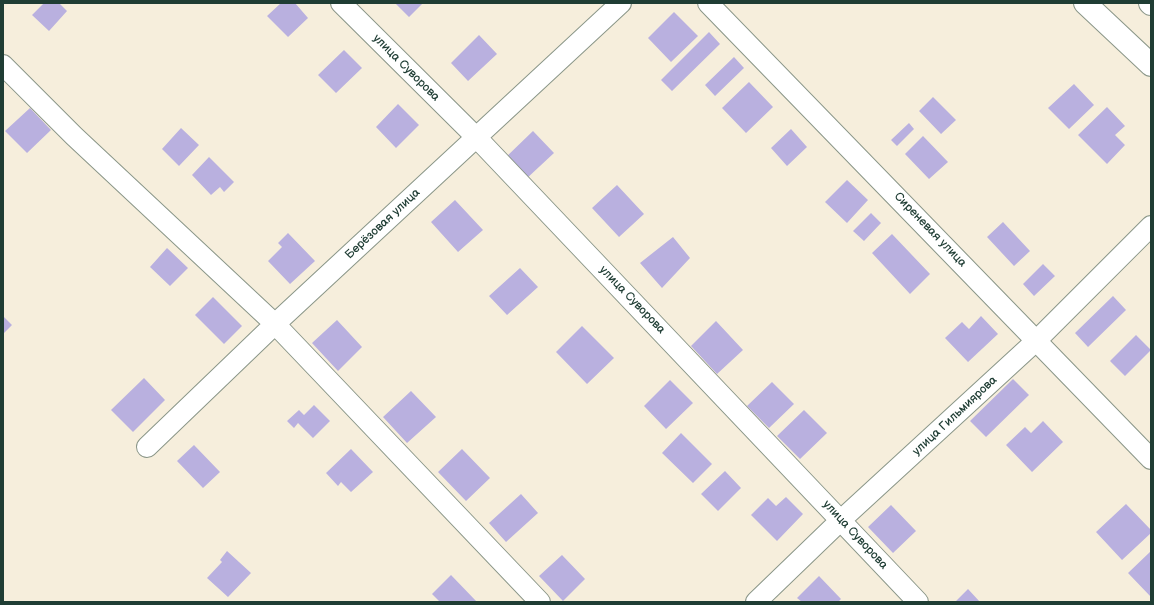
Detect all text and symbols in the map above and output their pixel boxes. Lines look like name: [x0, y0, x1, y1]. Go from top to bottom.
street label: улица Суворова: [369, 31, 443, 105]
street label: Берёзовая улица: [343, 186, 423, 262]
street label: Сиреневая улица: [891, 190, 969, 270]
street label: улица Суворова: [596, 263, 668, 337]
street label: улица Гильмиярова: [910, 373, 1000, 459]
street label: улица Суворова: [819, 498, 891, 572]

